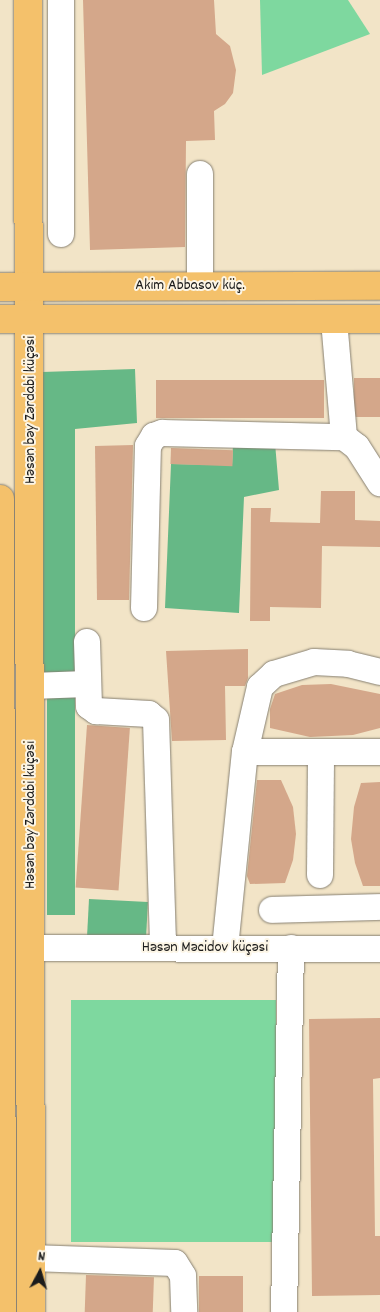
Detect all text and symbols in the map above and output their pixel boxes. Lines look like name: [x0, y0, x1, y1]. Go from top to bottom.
street label: Akim Abbasov küç.: [135, 276, 245, 296]
street label: Həsən bəy Zərdabi küçəsi: [21, 336, 41, 484]
street label: Həsən bəy Zərdabi küçəsi: [21, 741, 41, 889]
street label: Həsən Məcidov küçəsi: [142, 938, 268, 958]
north arrow: [15, 1247, 65, 1297]
text: N: [37, 1247, 46, 1267]

